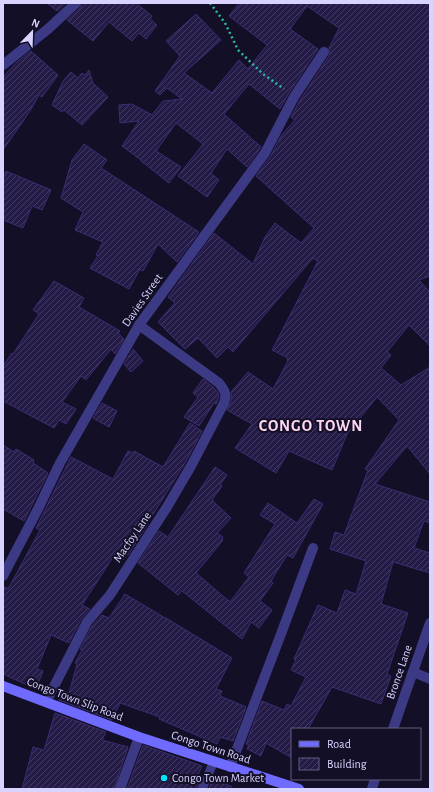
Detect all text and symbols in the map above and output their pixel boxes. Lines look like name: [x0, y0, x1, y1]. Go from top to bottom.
north arrow: [12, 12, 52, 52]
text: N: [30, 17, 41, 30]
street label: Davies Street: [119, 271, 165, 329]
district label: CONGO TOWN: [259, 418, 363, 434]
street label: Macfoy Lane: [111, 510, 154, 565]
street label: Bronce Lane: [384, 643, 414, 701]
street label: Congo Town Slip Road: [25, 675, 125, 723]
legend: [291, 728, 421, 780]
street label: Congo Town Road: [170, 729, 252, 765]
text: Road: [327, 738, 351, 750]
text: Building: [327, 758, 367, 770]
place label: Congo Town Market: [172, 772, 264, 784]
marker: Congo Town Market: [159, 773, 169, 783]

